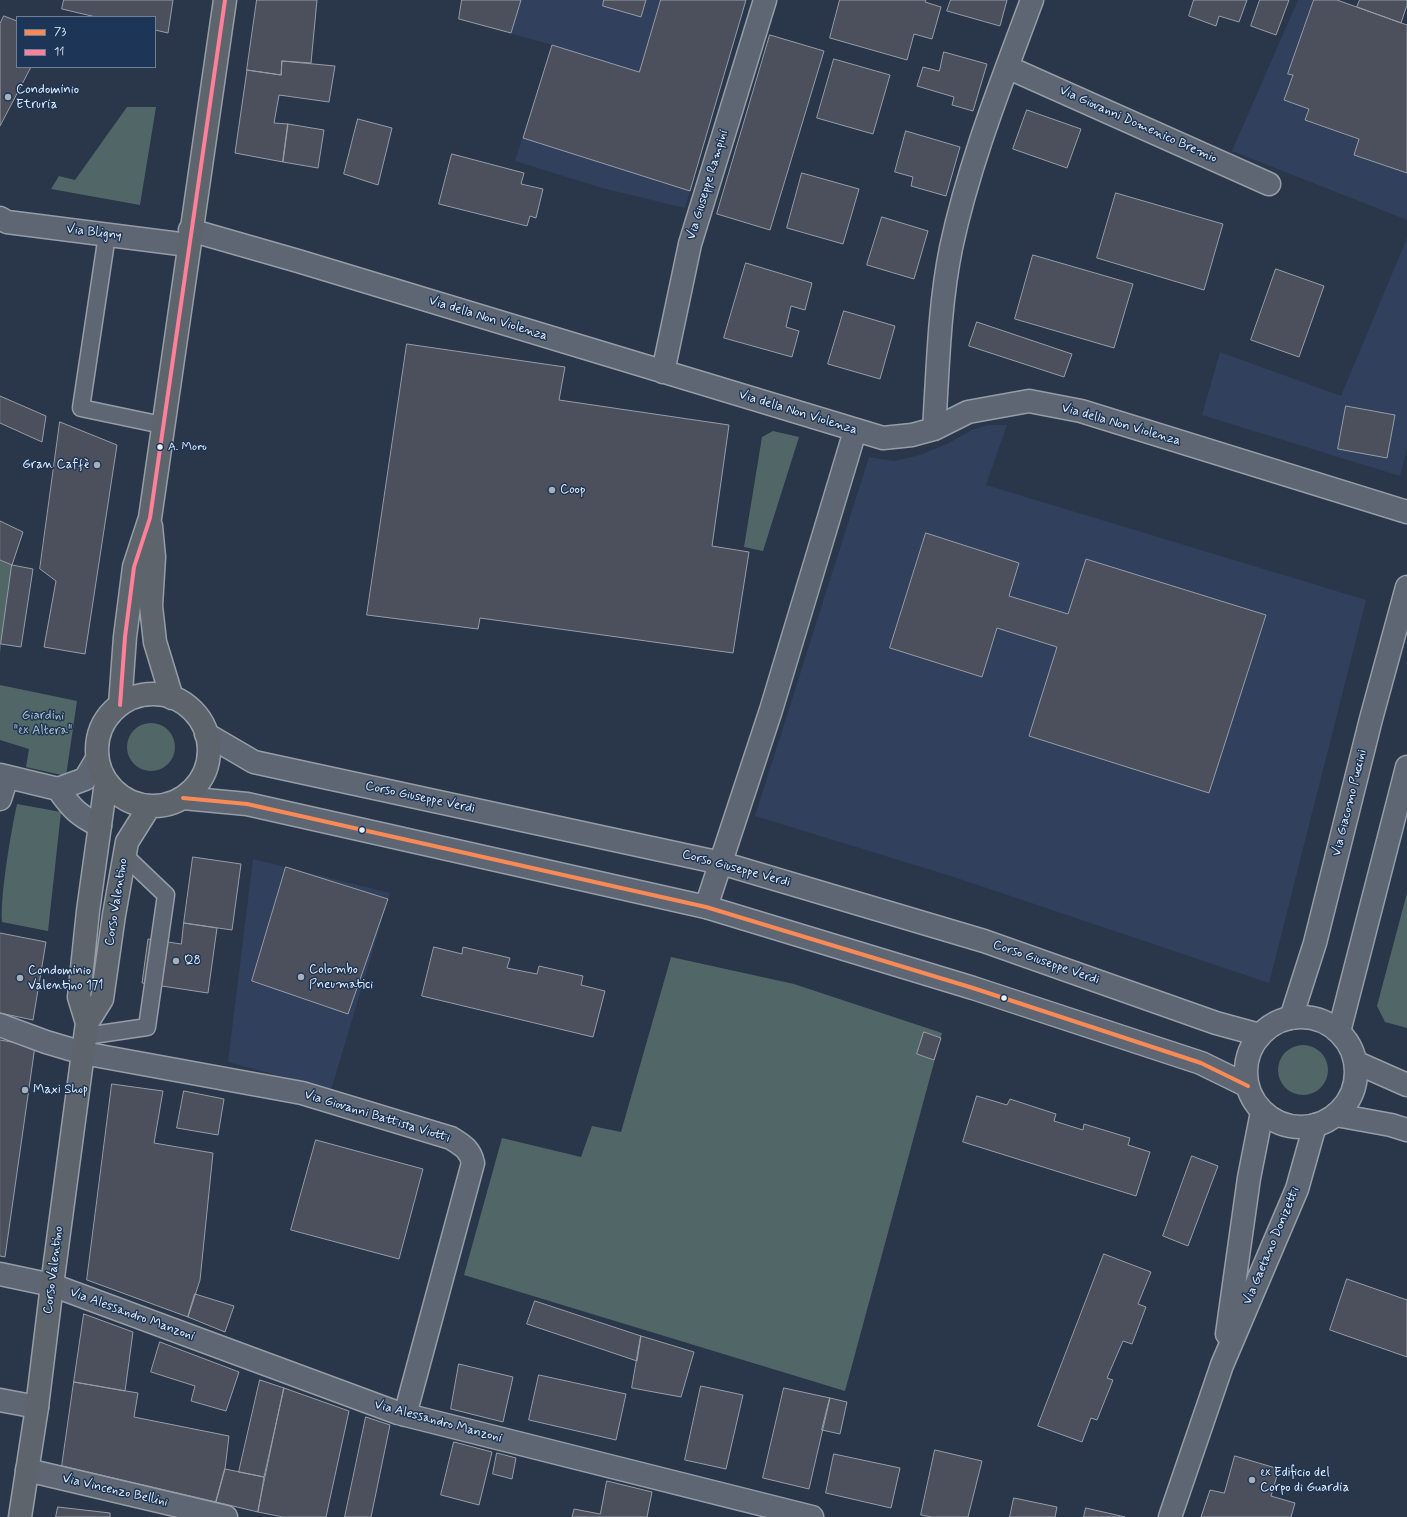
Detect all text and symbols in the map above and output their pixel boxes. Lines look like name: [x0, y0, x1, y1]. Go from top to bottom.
legend: [16, 16, 156, 68]
text: 73: [54, 24, 66, 40]
text: 11: [54, 44, 65, 60]
place label: Condominio Etruria: [16, 82, 79, 113]
street label: Via Giovanni Domenico Bremio: [1057, 83, 1219, 167]
marker: Condominio Etruria: [3, 92, 13, 102]
street label: Via Giuseppe Rampini: [684, 128, 732, 242]
street label: Via Bligny: [65, 222, 123, 244]
street label: Via della Non Violenza: [427, 294, 549, 344]
street label: Via della Non Violenza: [737, 388, 859, 438]
street label: Via della Non Violenza: [1060, 401, 1182, 449]
place label: A. Moro: [168, 440, 207, 454]
marker: A. Moro: [155, 442, 165, 452]
place label: Gran Caffè: [22, 457, 89, 473]
marker: Gran Caffè: [92, 460, 102, 470]
place label: Coop: [560, 482, 585, 498]
marker: Coop: [547, 485, 557, 495]
park label: Giardini "ex Altera": [14, 708, 72, 739]
street label: Via Giacomo Puccini: [1329, 748, 1371, 858]
street label: Corso Giuseppe Verdi: [364, 779, 476, 817]
unlabelled marker: [357, 825, 367, 835]
street label: Corso Giuseppe Verdi: [680, 847, 792, 891]
street label: Corso Valentino: [102, 857, 132, 947]
street label: Corso Giuseppe Verdi: [991, 937, 1101, 989]
place label: Q8: [184, 953, 201, 969]
marker: Q8: [171, 956, 181, 966]
place label: Colombo Pneumatici: [309, 962, 373, 993]
place label: Condominio Valentino 171: [28, 963, 103, 994]
marker: Colombo Pneumatici: [296, 972, 306, 982]
marker: Condominio Valentino 171: [15, 973, 25, 983]
unlabelled marker: [999, 993, 1009, 1003]
place label: Maxi Shop: [33, 1082, 88, 1098]
marker: Maxi Shop: [20, 1085, 30, 1095]
street label: Via Giovanni Battista Viotti: [302, 1087, 452, 1147]
street label: Via Gaetano Donizetti: [1240, 1185, 1304, 1307]
street label: Corso Valentino: [41, 1225, 67, 1315]
street label: Via Alessandro Manzoni: [67, 1285, 197, 1345]
street label: Via Alessandro Manzoni: [372, 1397, 504, 1447]
place label: ex Edificio del Corpo di Guardia: [1260, 1465, 1349, 1496]
street label: Via Vincenzo Bellini: [61, 1471, 169, 1511]
marker: ex Edificio del Corpo di Guardia: [1247, 1475, 1257, 1485]

